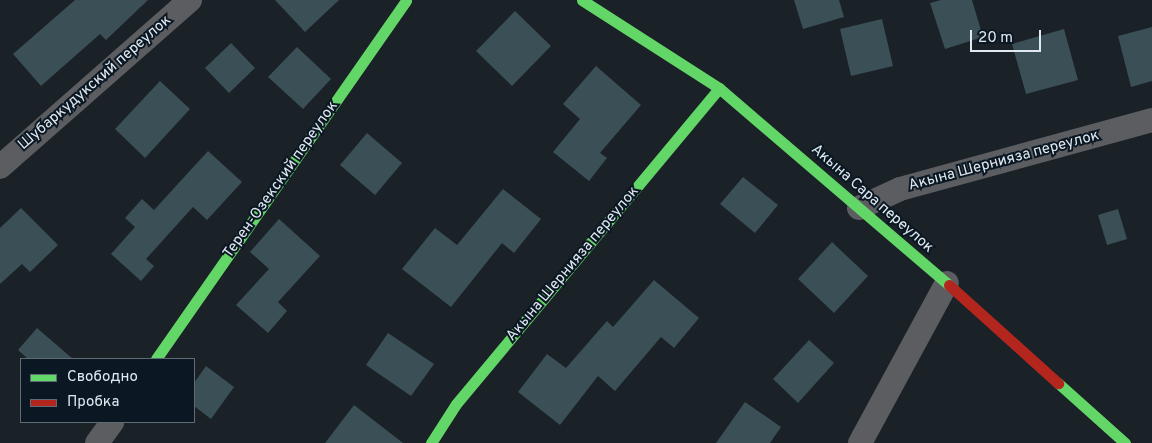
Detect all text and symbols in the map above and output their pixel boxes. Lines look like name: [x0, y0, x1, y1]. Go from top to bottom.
street label: Шубаркудукский переулок: [15, 12, 175, 154]
scale bar: [972, 20, 1043, 52]
text: 20 m: [978, 29, 1013, 48]
street label: Терен-Озекский переулок: [220, 98, 342, 262]
street label: Акына Шернияза переулок: [907, 127, 1101, 195]
street label: Акына Сара переулок: [807, 141, 937, 257]
street label: Акына Шернияза переулок: [503, 183, 643, 345]
legend: [20, 358, 195, 423]
text: Свободно: [67, 368, 138, 387]
text: Пробка: [67, 393, 119, 412]

